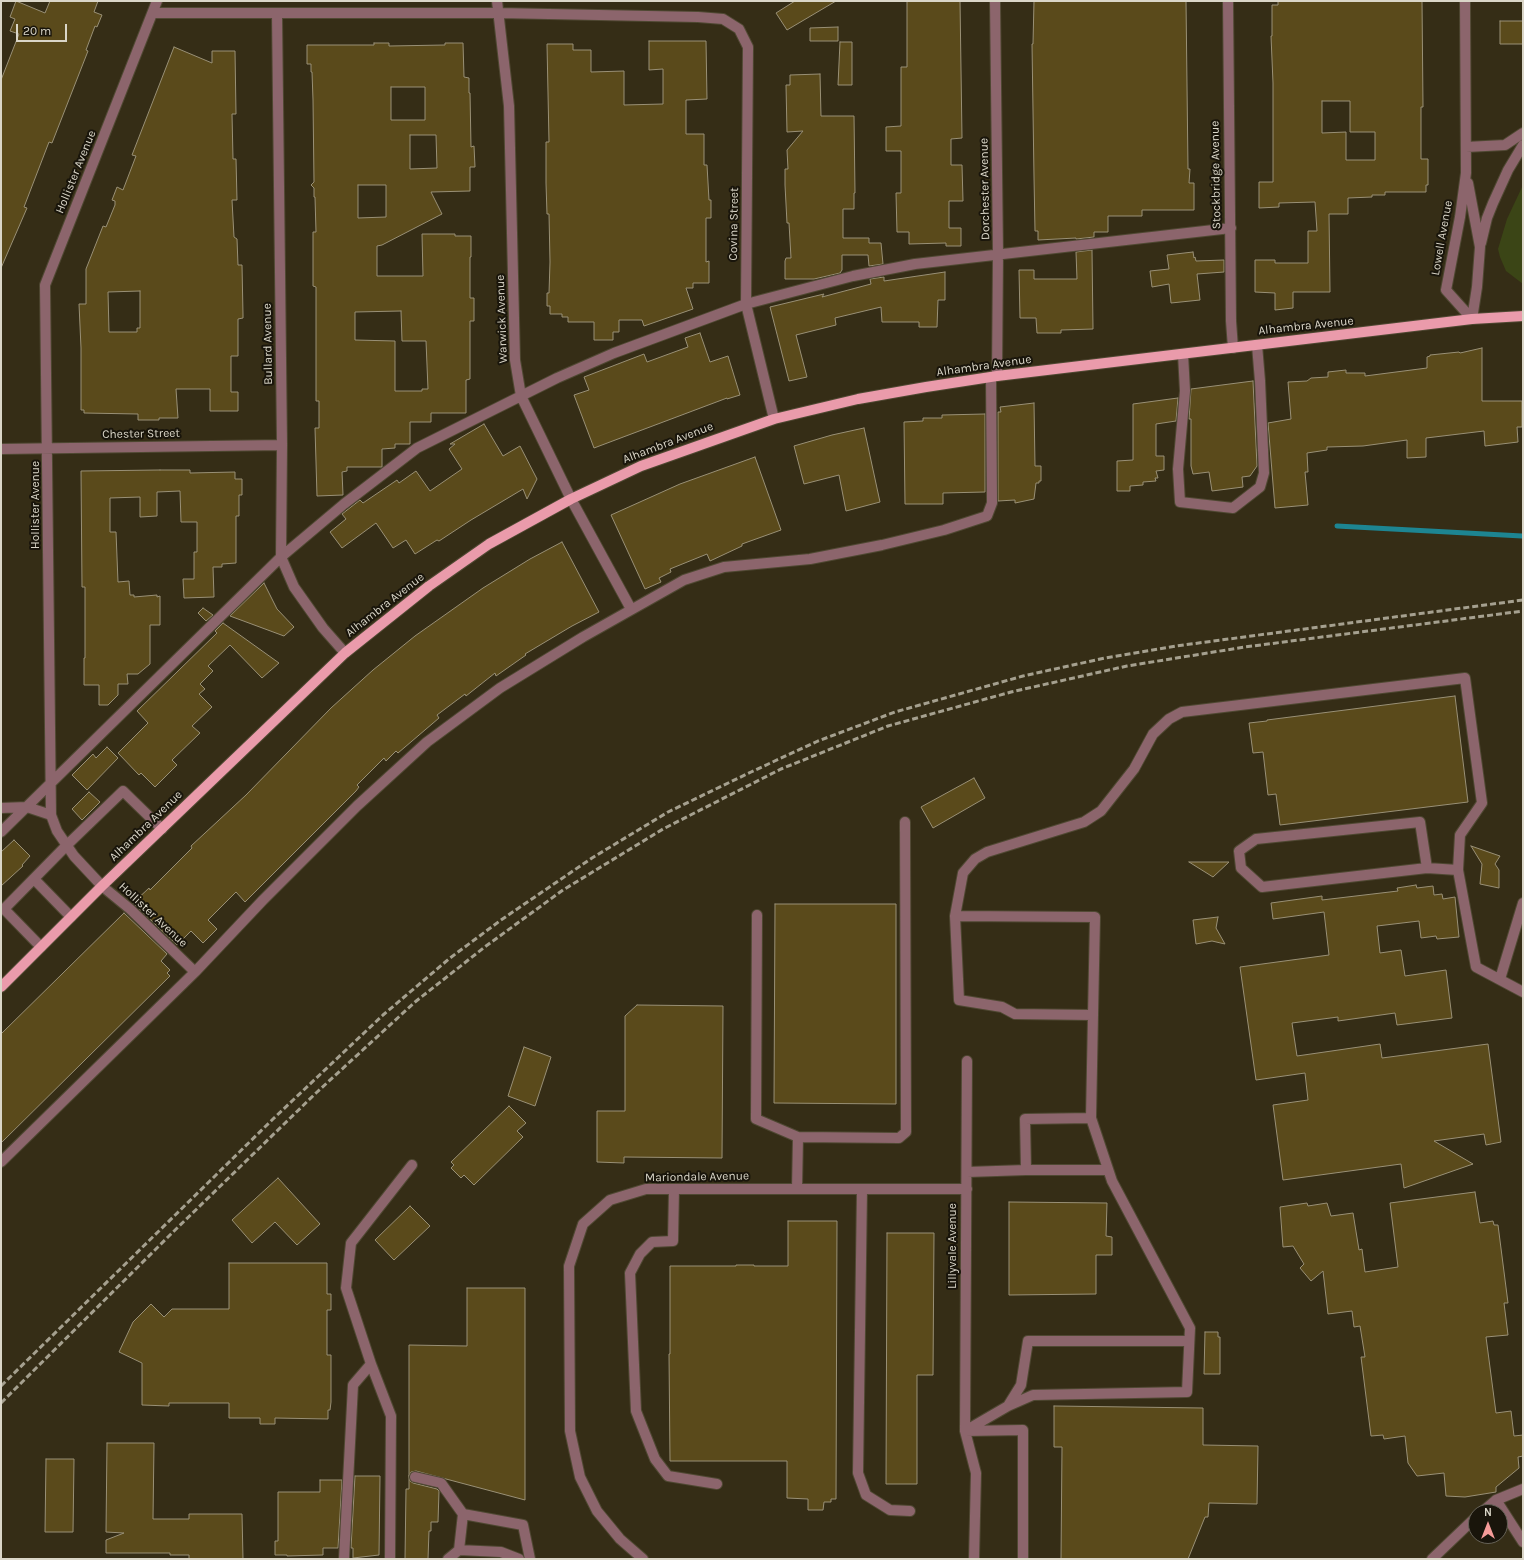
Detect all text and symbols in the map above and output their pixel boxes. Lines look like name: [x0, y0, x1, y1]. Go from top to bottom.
scale bar: [18, 16, 69, 42]
text: 20 m: [23, 24, 51, 38]
street label: Stockbridge Avenue: [1208, 121, 1224, 229]
street label: Hollister Avenue: [53, 128, 99, 216]
street label: Dorchester Avenue: [977, 138, 993, 240]
street label: Covina Street: [726, 187, 742, 261]
street label: Lowell Avenue: [1428, 199, 1456, 277]
street label: Warwick Avenue: [493, 274, 511, 364]
street label: Bullard Avenue: [260, 303, 276, 385]
street label: Alhambra Avenue: [1258, 314, 1354, 338]
street label: Alhambra Avenue: [936, 352, 1032, 380]
street label: Alhambra Avenue: [621, 419, 715, 467]
street label: Chester Street: [102, 426, 180, 442]
street label: Hollister Avenue: [29, 461, 43, 549]
street label: Alhambra Avenue: [343, 570, 427, 640]
street label: Alhambra Avenue: [107, 788, 185, 864]
street label: Hollister Avenue: [116, 880, 190, 950]
street label: Mariondale Avenue: [645, 1169, 749, 1185]
street label: Lillyvale Avenue: [946, 1203, 960, 1289]
north arrow: [1468, 1504, 1508, 1544]
text: N: [1484, 1506, 1492, 1519]

